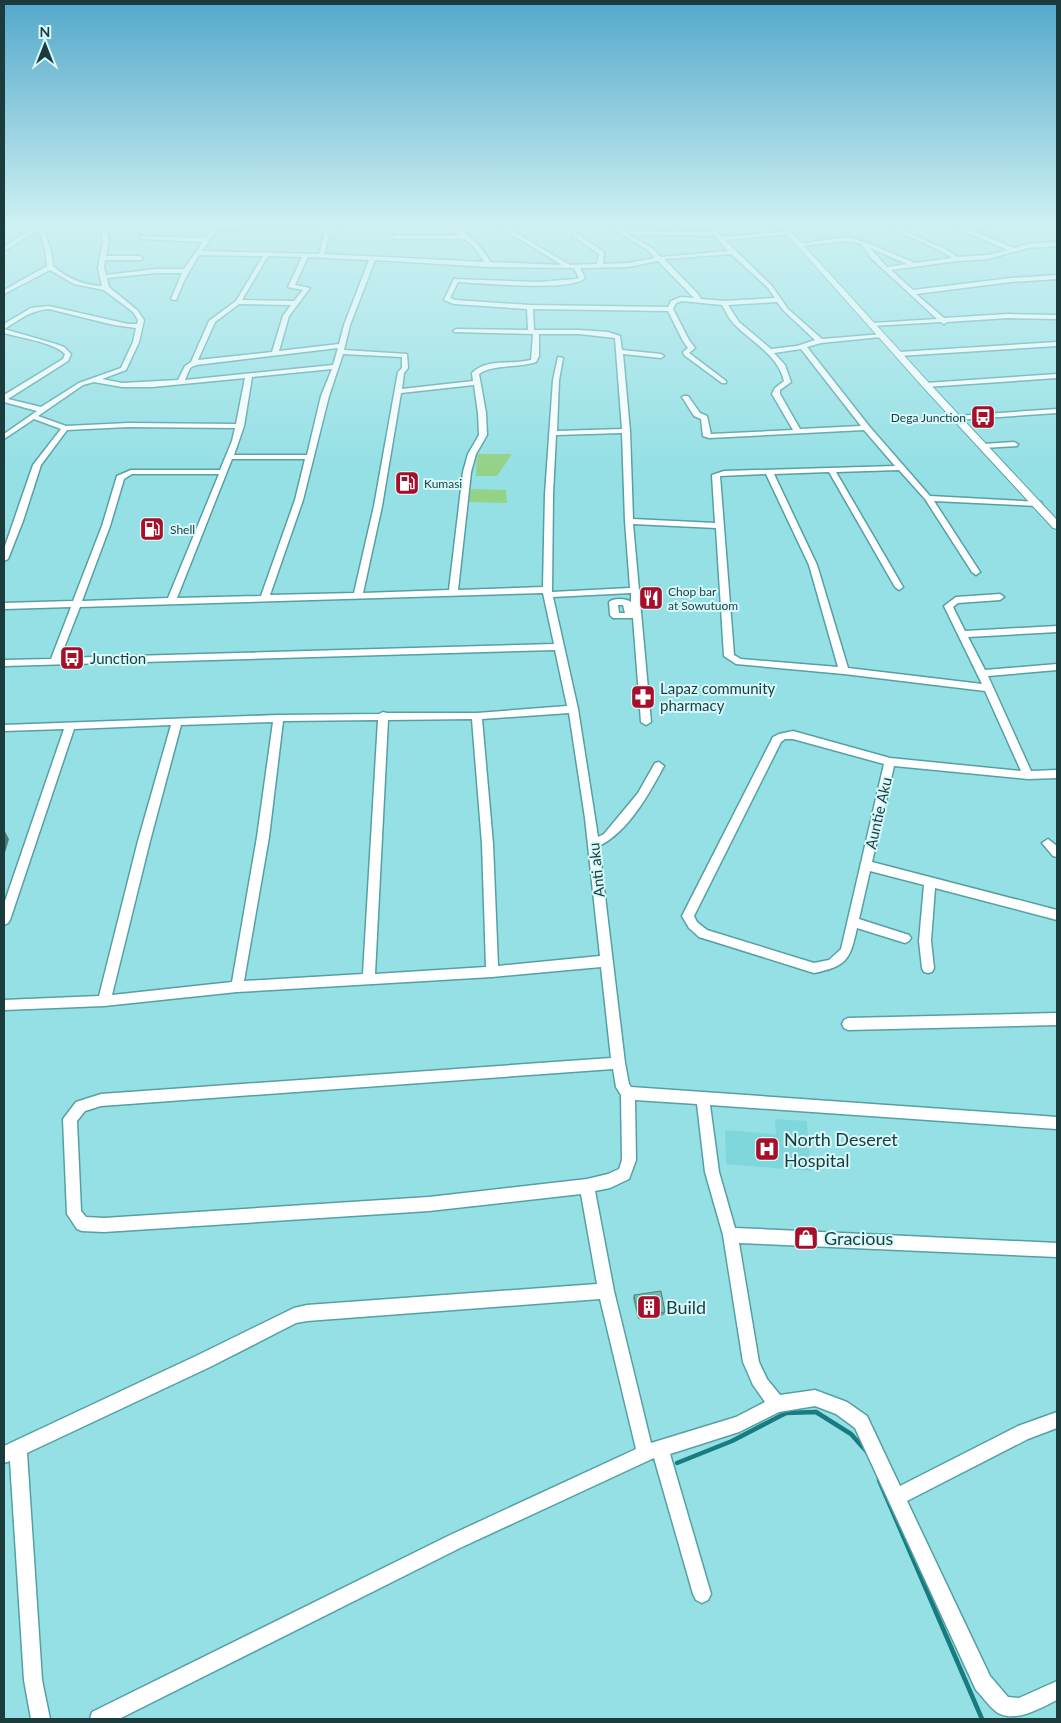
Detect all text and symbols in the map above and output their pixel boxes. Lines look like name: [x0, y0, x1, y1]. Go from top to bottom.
north arrow: [20, 20, 70, 70]
text: N: [40, 23, 50, 40]
bus stop icon: Dega Junction: [970, 404, 996, 430]
place label: Dega Junction: [891, 410, 966, 425]
fuel station icon: Kumasi: [394, 470, 420, 496]
place label: Kumasi: [424, 476, 462, 491]
fuel station icon: Shell: [139, 516, 165, 542]
place label: Shell: [170, 522, 195, 537]
place label: Chop bar at Sowutuom: [668, 584, 738, 613]
restaurant icon: Chop bar at Sowutuom: [638, 585, 664, 611]
bus stop icon: Junction: [59, 645, 85, 671]
place label: Junction: [90, 649, 146, 667]
place label: Lapaz community pharmacy: [660, 679, 776, 714]
pharmacy icon: Lapaz community pharmacy: [630, 684, 656, 710]
street label: Auntie Aku: [861, 775, 895, 851]
street label: Anti aku: [584, 842, 608, 898]
place label: North Deseret Hospital: [784, 1128, 898, 1171]
hospital icon: North Deseret Hospital: [754, 1136, 780, 1162]
shop icon: Gracious: [793, 1225, 819, 1251]
place label: Gracious: [824, 1227, 894, 1249]
building icon: Build: [636, 1294, 662, 1320]
place label: Build: [666, 1296, 706, 1318]

